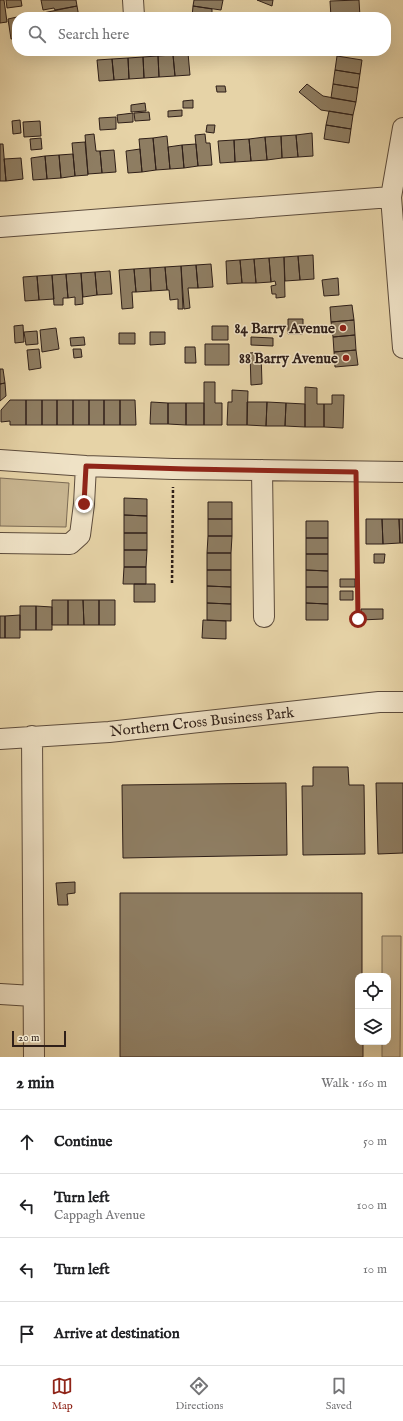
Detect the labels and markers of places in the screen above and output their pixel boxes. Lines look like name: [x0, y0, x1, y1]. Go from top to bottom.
place label: 84 Barry Avenue: [235, 319, 335, 338]
marker: 84 Barry Avenue: [338, 323, 348, 333]
place label: 88 Barry Avenue: [239, 349, 338, 368]
marker: 88 Barry Avenue: [341, 353, 351, 363]

